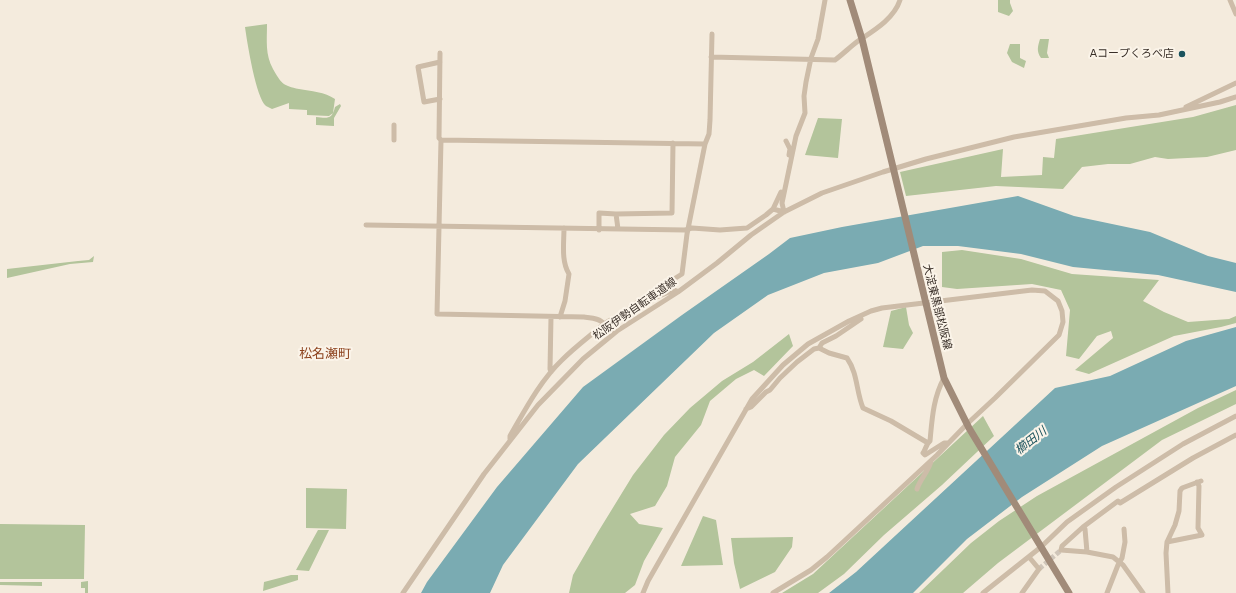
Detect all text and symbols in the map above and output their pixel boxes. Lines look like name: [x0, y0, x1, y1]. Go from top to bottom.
place label: Aコープくろべ店: [1090, 47, 1174, 61]
marker: Aコープくろべ店: [1177, 49, 1187, 59]
street label: 大淀東黒部松阪線: [920, 263, 954, 351]
street label: 松阪伊勢自転車道線: [591, 275, 679, 343]
district label: 松名瀬町: [299, 346, 351, 362]
water label: 櫛田川: [1012, 424, 1050, 458]

